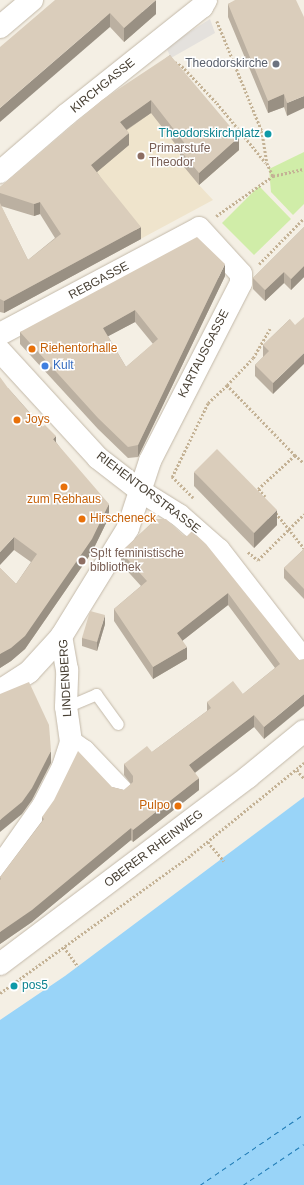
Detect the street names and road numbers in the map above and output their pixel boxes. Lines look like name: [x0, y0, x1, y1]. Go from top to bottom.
street label: KIRCHGASSE: [68, 56, 138, 116]
street label: REBGASSE: [66, 259, 132, 303]
street label: KARTAUSGASSE: [176, 308, 232, 400]
street label: RIEHENTORSTRASSE: [93, 449, 203, 537]
street label: LINDENBERG: [57, 639, 75, 717]
street label: OBERER RHEINWEG: [102, 807, 206, 891]

